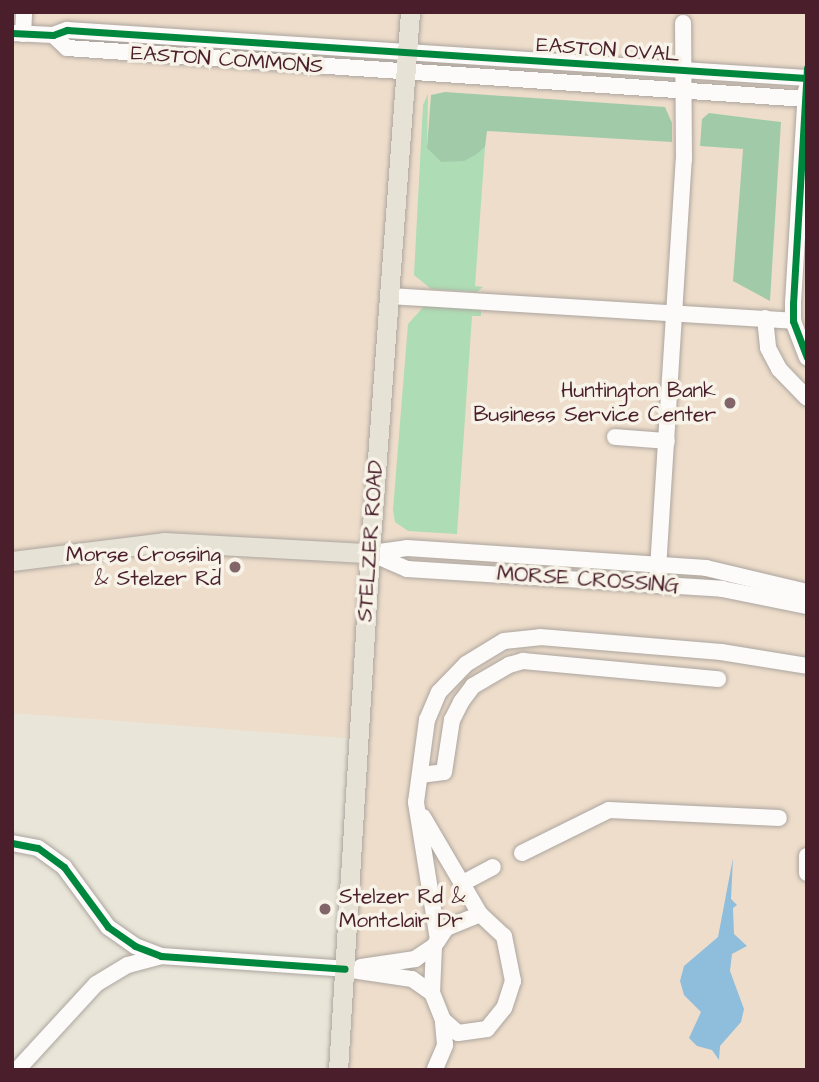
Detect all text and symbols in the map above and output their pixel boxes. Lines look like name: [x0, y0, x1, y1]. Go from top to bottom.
street label: EASTON OVAL: [536, 32, 680, 68]
street label: EASTON COMMONS: [130, 41, 324, 79]
place label: Huntington Bank Business Service Center: [474, 378, 716, 428]
marker: Huntington Bank Business Service Center: [722, 395, 738, 411]
street label: STELZER ROAD: [353, 459, 389, 623]
place label: Morse Crossing & Stelzer Rd: [66, 542, 221, 592]
marker: Morse Crossing & Stelzer Rd: [227, 559, 243, 575]
street label: MORSE CROSSING: [496, 561, 680, 599]
place label: Stelzer Rd & Montclair Dr: [339, 884, 466, 934]
marker: Stelzer Rd & Montclair Dr: [317, 901, 333, 917]

